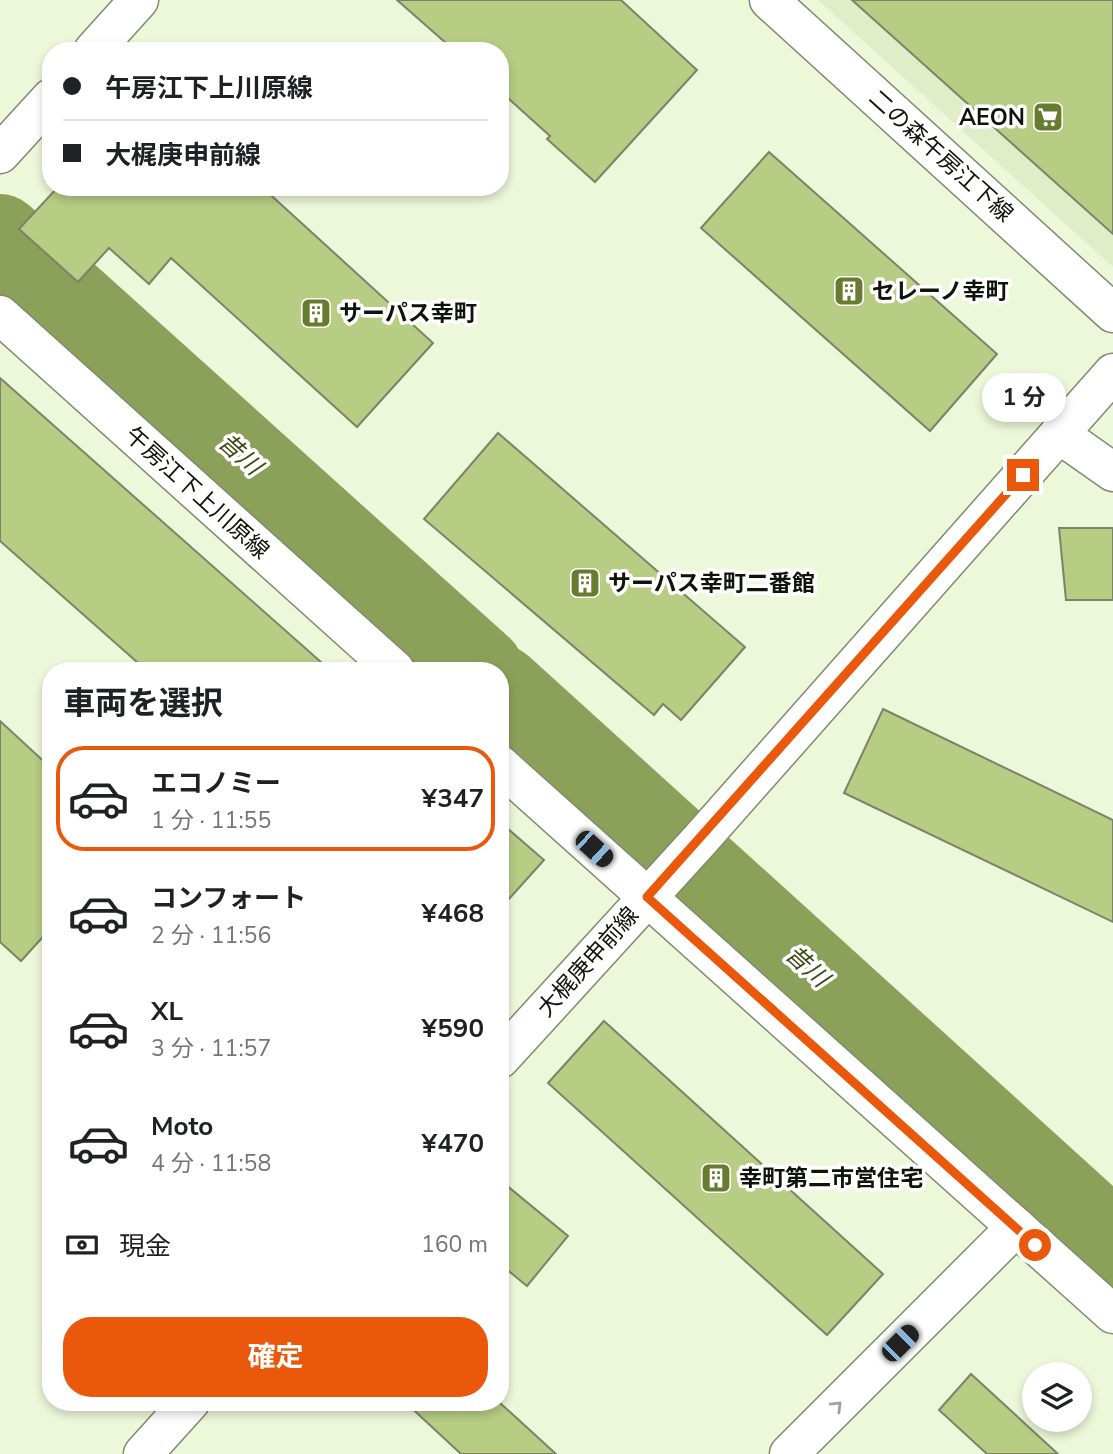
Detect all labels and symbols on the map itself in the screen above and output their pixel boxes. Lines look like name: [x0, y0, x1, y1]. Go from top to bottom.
street label: 二の森午房江下線: [862, 83, 1020, 229]
supermarket icon: AEON: [1031, 100, 1065, 134]
place label: AEON: [959, 102, 1025, 133]
building icon: セレーノ幸町: [832, 274, 866, 308]
place label: セレーノ幸町: [872, 276, 1009, 307]
building icon: サーパス幸町: [299, 296, 333, 330]
place label: サーパス幸町: [339, 298, 477, 329]
callout: 1 分: [981, 374, 1065, 422]
street label: 午房江下上川原線: [118, 420, 276, 566]
water label: 昔川: [211, 426, 271, 484]
route end: [1007, 459, 1039, 491]
building icon: サーパス幸町二番館: [568, 566, 602, 600]
place label: サーパス幸町二番館: [608, 568, 815, 599]
car: [572, 827, 617, 871]
street label: 大梶庚申前線: [530, 900, 646, 1024]
water label: 昔川: [778, 938, 838, 996]
building icon: 幸町第二市営住宅: [699, 1161, 733, 1195]
place label: 幸町第二市営住宅: [739, 1163, 923, 1194]
route start: [1019, 1229, 1051, 1261]
car: [878, 1321, 923, 1365]
one-way arrow: [829, 1401, 842, 1414]

